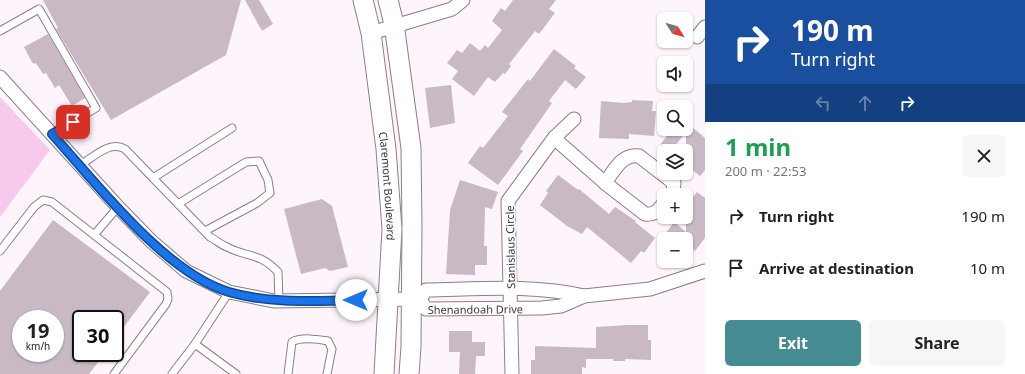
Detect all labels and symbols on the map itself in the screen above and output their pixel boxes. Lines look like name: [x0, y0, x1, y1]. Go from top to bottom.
north arrow: [657, 12, 693, 48]
pin: [56, 105, 90, 139]
street label: Claremont Boulevard: [376, 131, 400, 241]
street label: Stanislaus Circle: [502, 205, 518, 289]
position arrow: [335, 279, 377, 321]
street label: Shenandoah Drive: [428, 301, 523, 316]
speed limit sign: 30: [72, 310, 124, 362]

